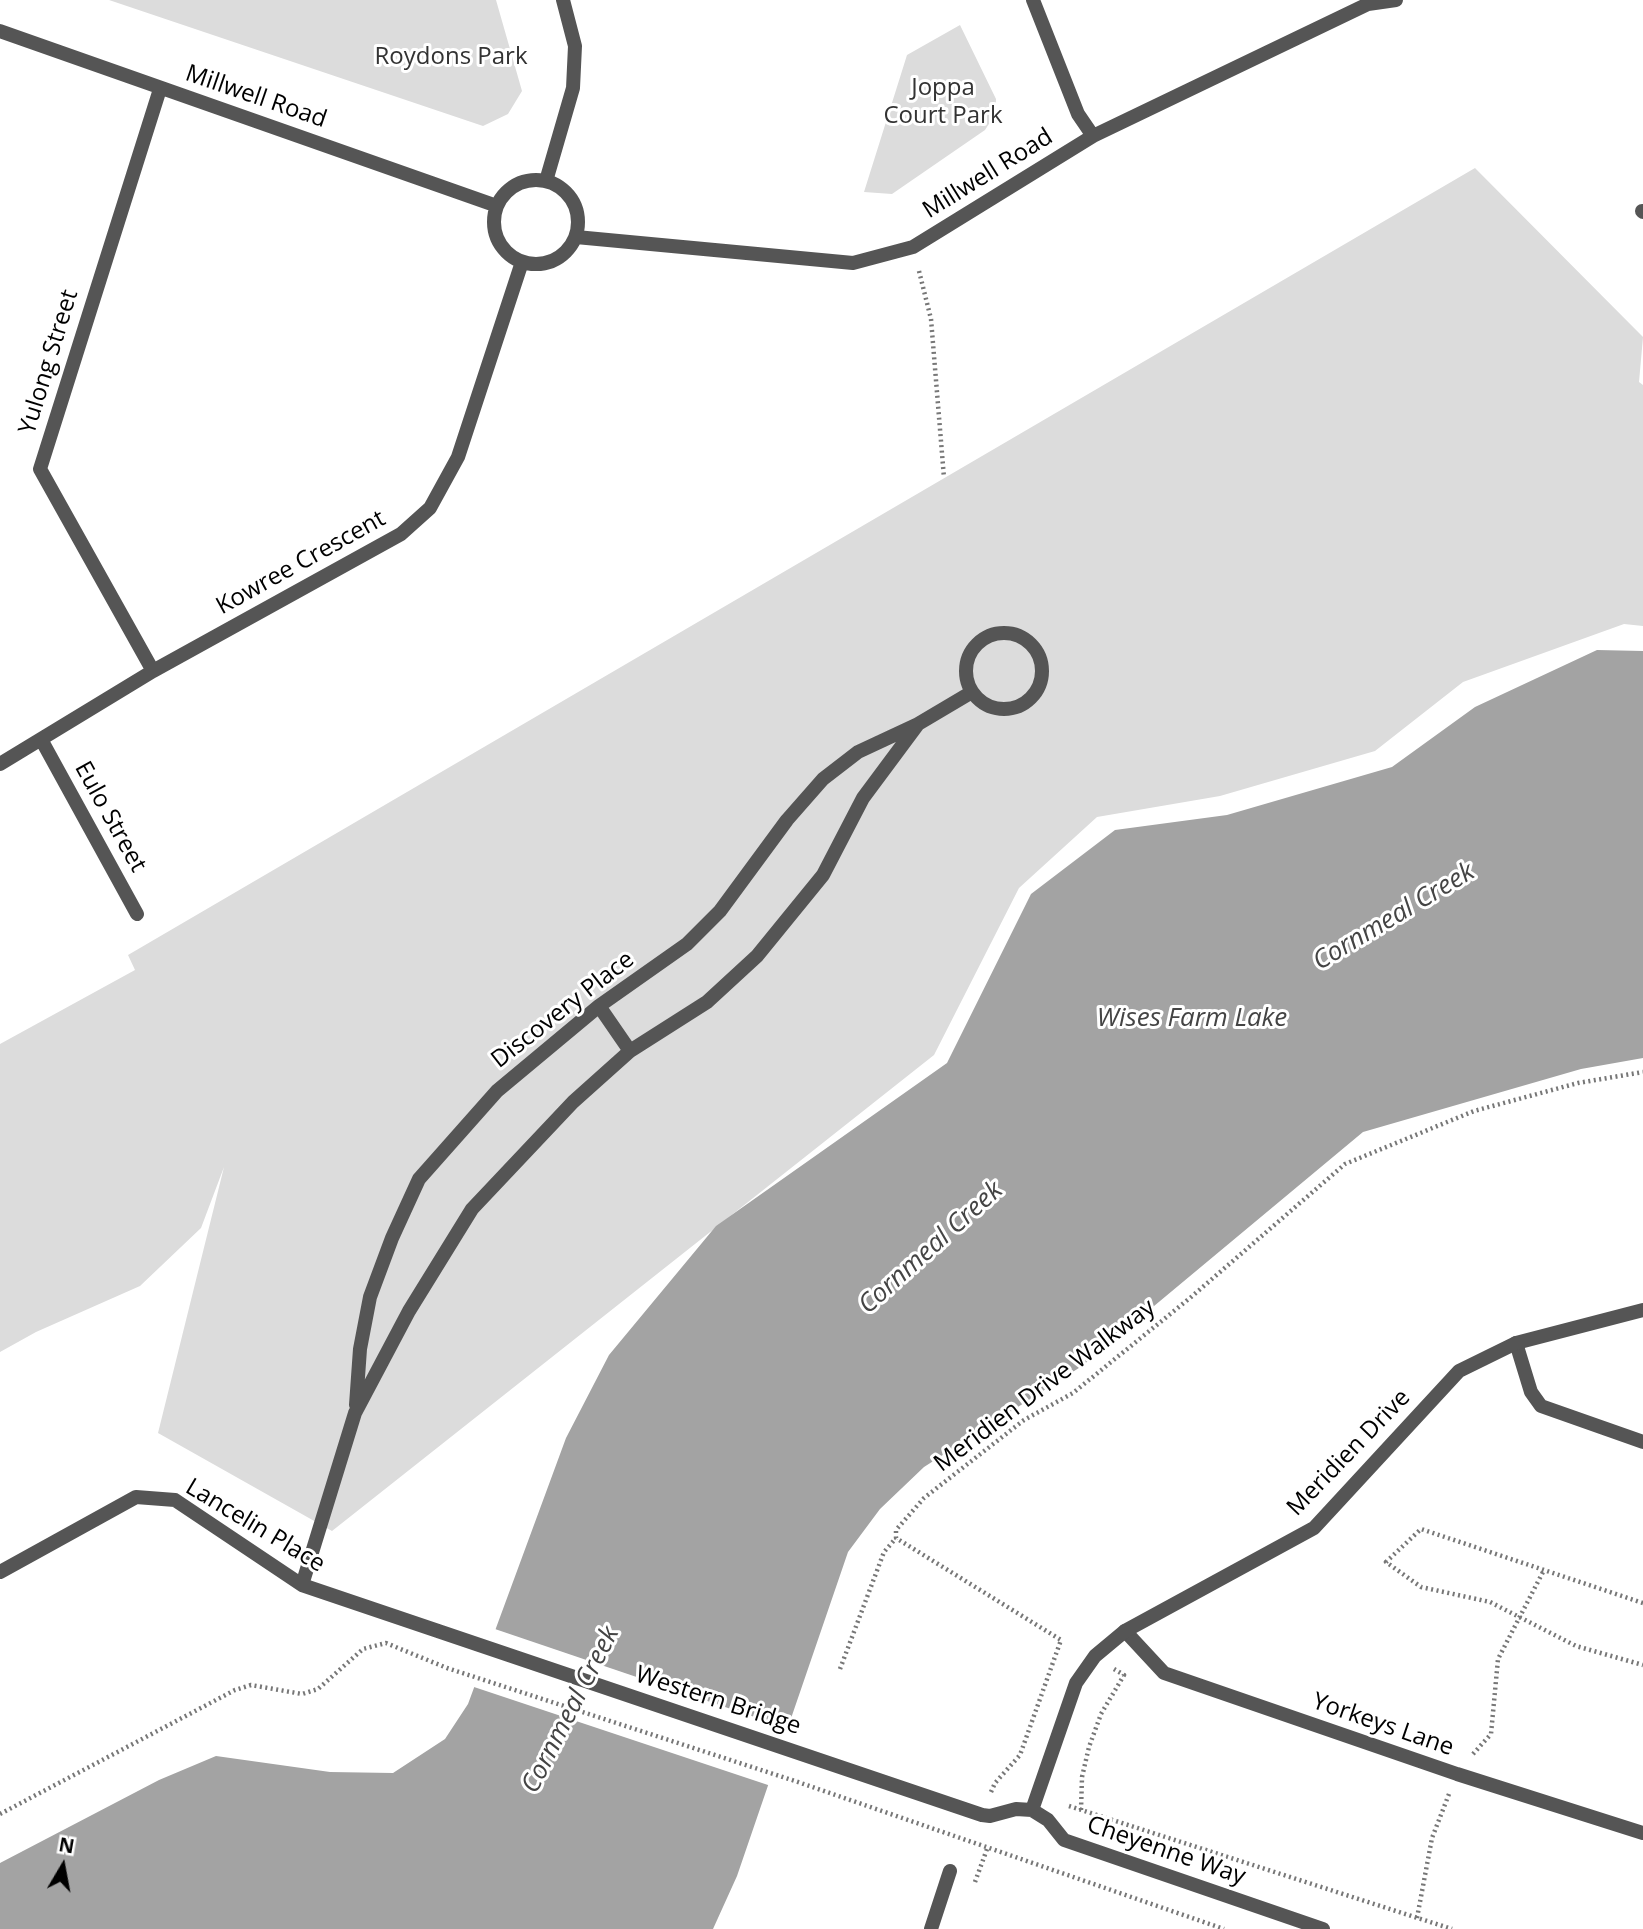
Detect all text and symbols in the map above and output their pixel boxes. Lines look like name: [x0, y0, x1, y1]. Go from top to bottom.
park label: Roydons Park: [375, 43, 527, 71]
street label: Millwell Road: [182, 59, 330, 135]
park label: Joppa Court Park: [883, 74, 1003, 130]
street label: Millwell Road: [918, 123, 1058, 225]
street label: Yulong Street: [13, 286, 85, 438]
street label: Kowree Crescent: [211, 505, 391, 621]
street label: Eulo Street: [68, 757, 152, 877]
water label: Cornmeal Creek: [1308, 857, 1480, 977]
street label: Discovery Place: [486, 945, 640, 1075]
water label: Wises Farm Lake: [1097, 1003, 1287, 1035]
water label: Cornmeal Creek: [853, 1175, 1009, 1321]
street label: Meridien Drive Walkway: [929, 1293, 1161, 1479]
street label: Meridien Drive: [1281, 1384, 1417, 1522]
street label: Lancelin Place: [180, 1473, 330, 1579]
water label: Cornmeal Creek: [516, 1621, 626, 1799]
street label: Western Bridge: [632, 1661, 804, 1741]
street label: Yorkeys Lane: [1309, 1687, 1457, 1763]
street label: Cheyenne Way: [1083, 1810, 1249, 1892]
north arrow: [28, 1831, 98, 1901]
text: N: [57, 1831, 77, 1859]

